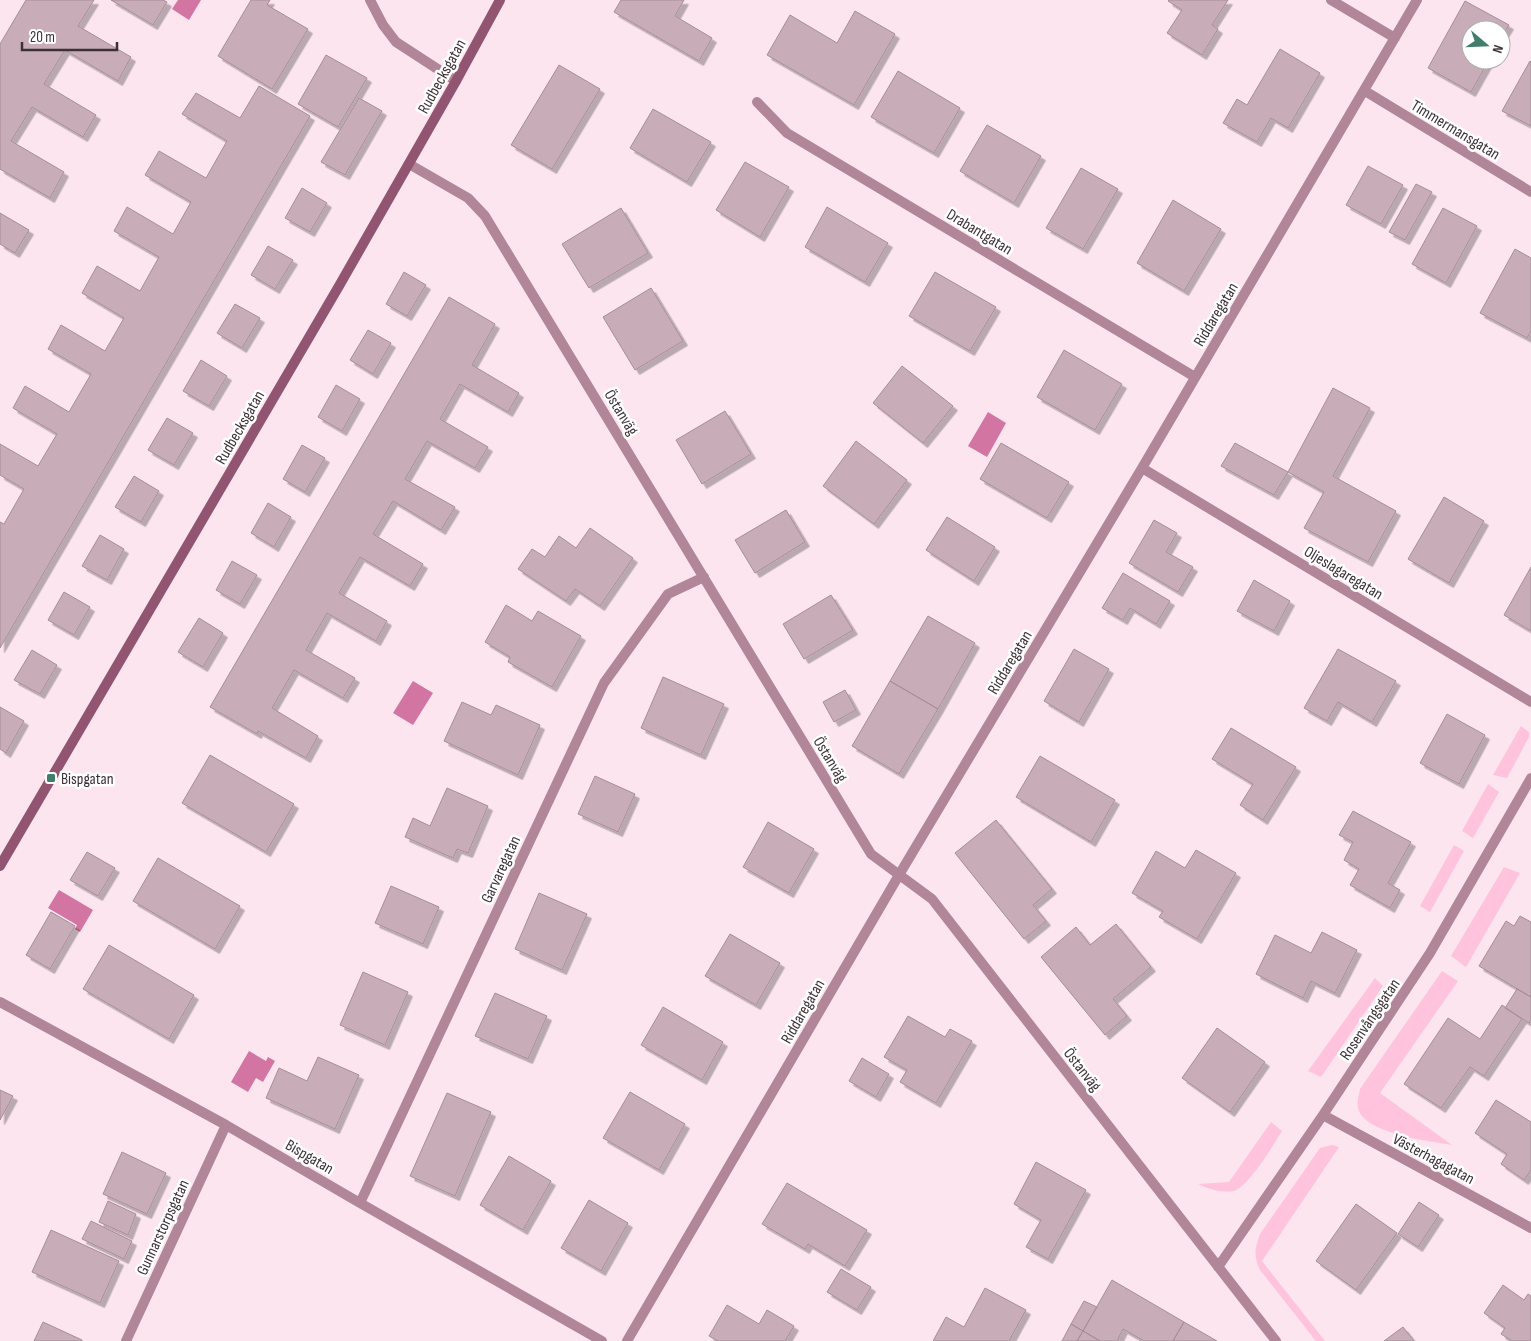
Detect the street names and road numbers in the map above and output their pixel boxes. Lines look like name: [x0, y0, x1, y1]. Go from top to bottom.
street label: Rudbecksgatan: [414, 36, 470, 117]
street label: Timmermansgatan: [1407, 96, 1503, 164]
street label: Drabantgatan: [943, 205, 1015, 259]
street label: Riddaregatan: [1190, 280, 1243, 350]
street label: Östanväg: [600, 386, 642, 439]
street label: Rudbecksgatan: [212, 388, 269, 468]
street label: Oljeslagaregatan: [1300, 542, 1386, 604]
street label: Riddaregatan: [984, 628, 1037, 698]
street label: Östanväg: [809, 733, 851, 786]
street label: Garvaregatan: [478, 833, 525, 906]
street label: Riddaregatan: [777, 976, 829, 1047]
street label: Rosenvångsgatan: [1336, 976, 1404, 1064]
street label: Östanväg: [1059, 1044, 1105, 1095]
street label: Västerhagagatan: [1389, 1130, 1477, 1189]
street label: Bispgatan: [282, 1136, 337, 1179]
street label: Gunnarstorpsgatan: [133, 1177, 194, 1278]

